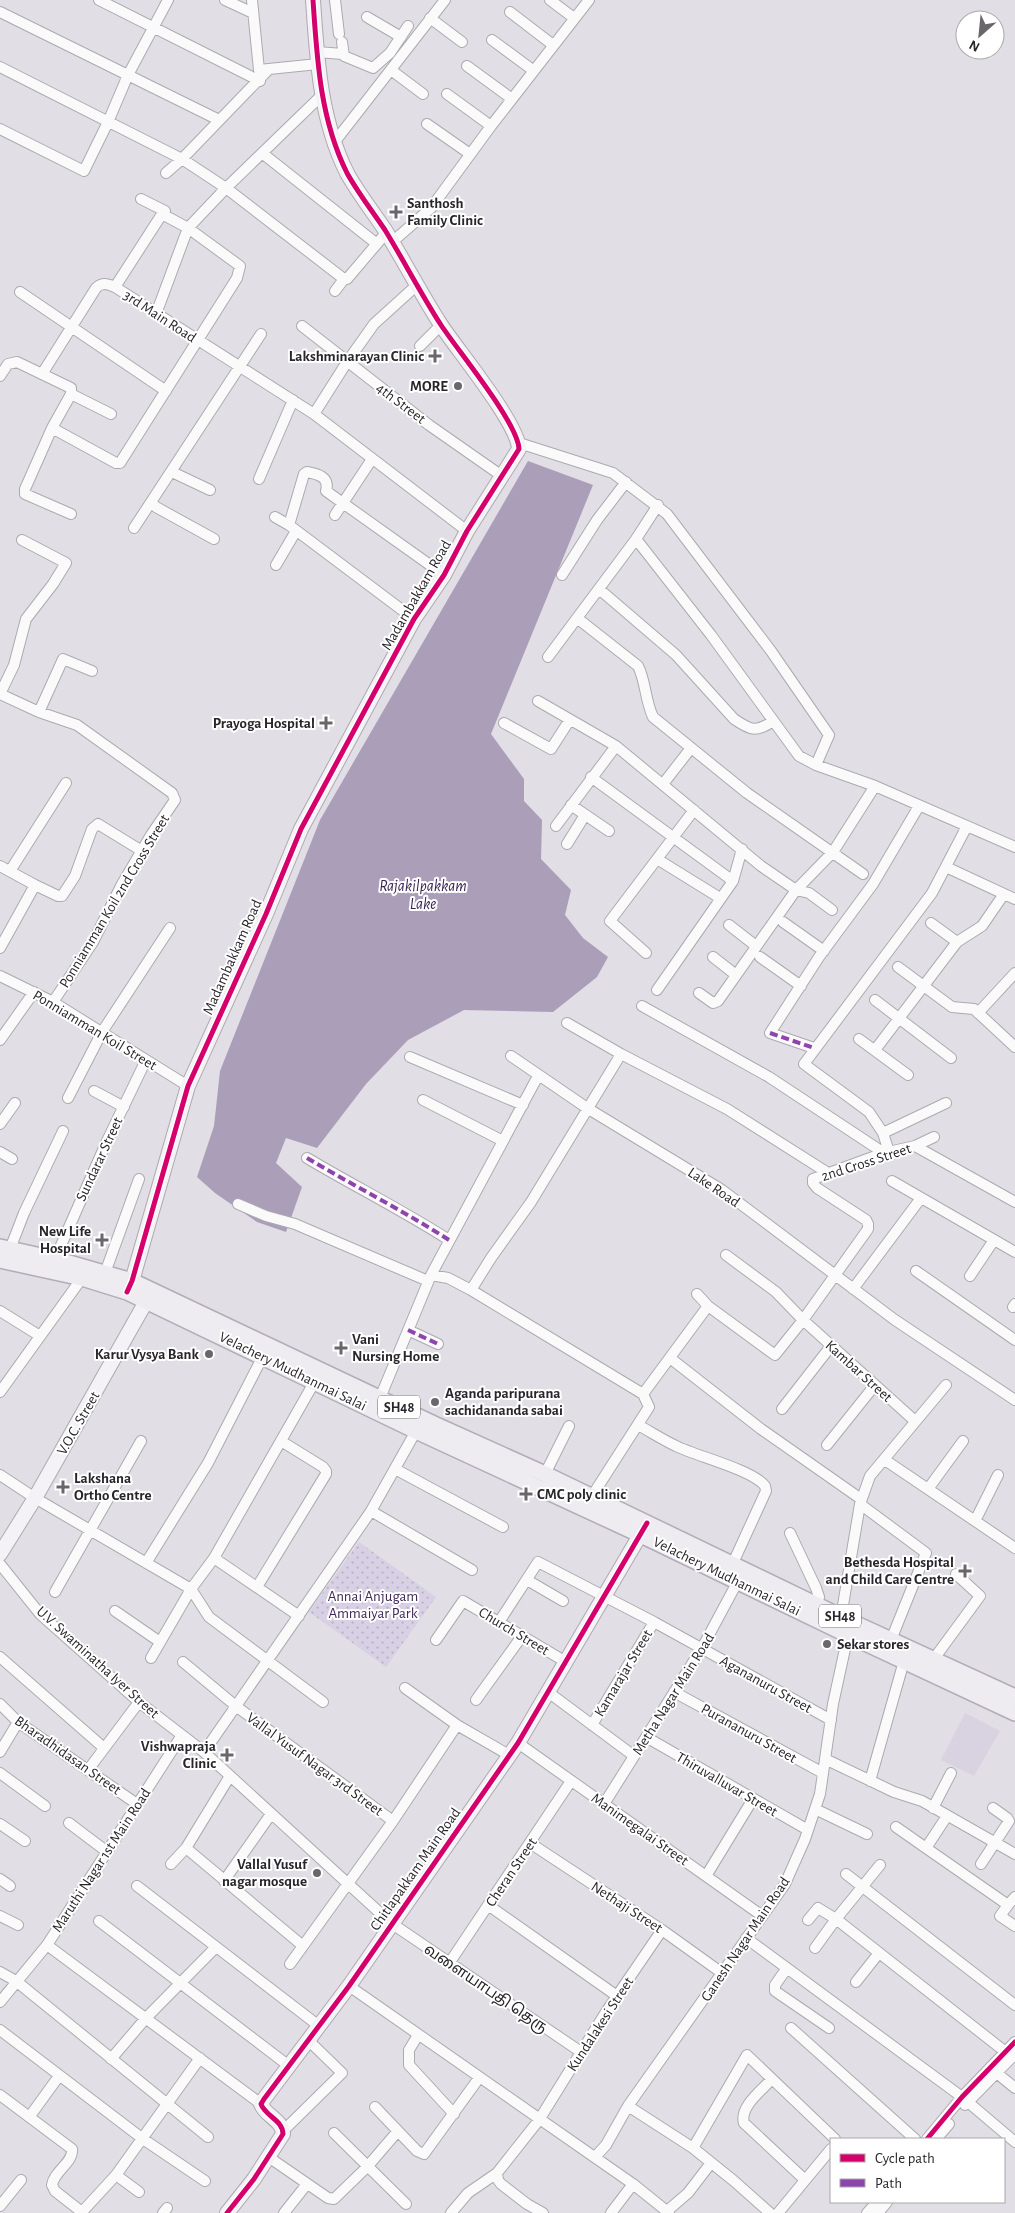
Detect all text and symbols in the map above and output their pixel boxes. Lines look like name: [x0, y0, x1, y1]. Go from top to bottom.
north arrow: [955, 10, 1005, 60]
text: N: [967, 37, 982, 54]
place label: Santhosh Family Clinic: [407, 196, 483, 228]
marker: Santhosh Family Clinic: [389, 205, 403, 219]
street label: 3rd Main Road: [121, 287, 199, 346]
place label: Lakshminarayan Clinic: [289, 349, 424, 364]
marker: Lakshminarayan Clinic: [428, 349, 442, 363]
place label: MORE: [410, 379, 448, 394]
street label: 4th Street: [373, 380, 428, 427]
marker: MORE: [452, 380, 464, 392]
street label: Madambakkam Road: [379, 537, 454, 653]
place label: Prayoga Hospital: [213, 716, 315, 731]
marker: Prayoga Hospital: [319, 716, 333, 730]
street label: Ponniamman Koil 2nd Cross Street: [57, 812, 172, 991]
water label: Rajakilpakkam Lake: [379, 878, 467, 912]
street label: Madambakkam Road: [200, 897, 265, 1017]
street label: Ponniamman Koil Street: [30, 988, 159, 1073]
street label: Sundarar Street: [73, 1115, 126, 1204]
street label: 2nd Cross Street: [819, 1141, 913, 1184]
street label: Lake Road: [685, 1165, 743, 1210]
place label: New Life Hospital: [39, 1224, 91, 1256]
marker: New Life Hospital: [95, 1233, 109, 1247]
street label: Velachery Mudhanmai Salai: [217, 1329, 369, 1414]
place label: Vani Nursing Home: [352, 1332, 439, 1364]
street label: Kambar Street: [822, 1338, 895, 1405]
marker: Vani Nursing Home: [334, 1341, 348, 1355]
place label: Karur Vysya Bank: [95, 1347, 200, 1362]
marker: Karur Vysya Bank: [203, 1348, 215, 1360]
place label: Aganda paripurana sachidananda sabai: [445, 1386, 563, 1418]
street label: V.O.C. Street: [54, 1389, 103, 1458]
road number: SH48: [378, 1395, 420, 1418]
marker: Aganda paripurana sachidananda sabai: [429, 1396, 441, 1408]
place label: Lakshana Ortho Centre: [74, 1471, 152, 1503]
marker: Lakshana Ortho Centre: [56, 1480, 70, 1494]
marker: CMC poly clinic: [519, 1487, 533, 1501]
place label: CMC poly clinic: [537, 1487, 626, 1502]
street label: Velachery Mudhanmai Salai: [651, 1534, 803, 1619]
place label: Bethesda Hospital and Child Care Centre: [826, 1555, 954, 1587]
marker: Bethesda Hospital and Child Care Centre: [958, 1564, 972, 1578]
park label: Annai Anjugam Ammaiyar Park: [328, 1589, 418, 1621]
street label: U.V. Swaminatha Iyer Street: [34, 1604, 162, 1721]
road number: SH48: [819, 1604, 861, 1628]
street label: Church Street: [476, 1605, 552, 1658]
street label: Kamarajar Street: [592, 1627, 655, 1719]
street label: Metha Nagar Main Road: [630, 1630, 717, 1758]
place label: Sekar stores: [837, 1637, 909, 1652]
marker: Sekar stores: [821, 1638, 833, 1650]
street label: Agananuru Street: [717, 1653, 814, 1716]
street label: Purananuru Street: [699, 1701, 799, 1766]
street label: Vallal Yusuf Nagar 3rd Street: [244, 1710, 386, 1819]
street label: Bharadhidasan Street: [12, 1713, 124, 1798]
place label: Vishwapraja Clinic: [141, 1739, 216, 1771]
marker: Vishwapraja Clinic: [220, 1748, 234, 1762]
street label: Thiruvalluvar Street: [673, 1749, 780, 1820]
street label: Maruthi Nagar 1st Main Road: [49, 1786, 154, 1935]
street label: Manimegalai Street: [588, 1790, 691, 1869]
street label: Chitlapakkam Main Road: [367, 1805, 464, 1933]
street label: Cheran Street: [483, 1835, 540, 1909]
place label: Vallal Yusuf nagar mosque: [222, 1857, 308, 1889]
marker: Vallal Yusuf nagar mosque: [311, 1867, 323, 1879]
street label: Ganesh Nagar Main Road: [698, 1874, 793, 2004]
street label: Nethaji Street: [588, 1879, 665, 1936]
street label: வளையாபதி தெரு: [420, 1941, 551, 2038]
street label: Kundalakesi Street: [564, 1974, 637, 2074]
legend: [830, 2138, 1005, 2203]
text: Cycle path: [875, 2151, 935, 2166]
text: Path: [875, 2176, 902, 2191]

